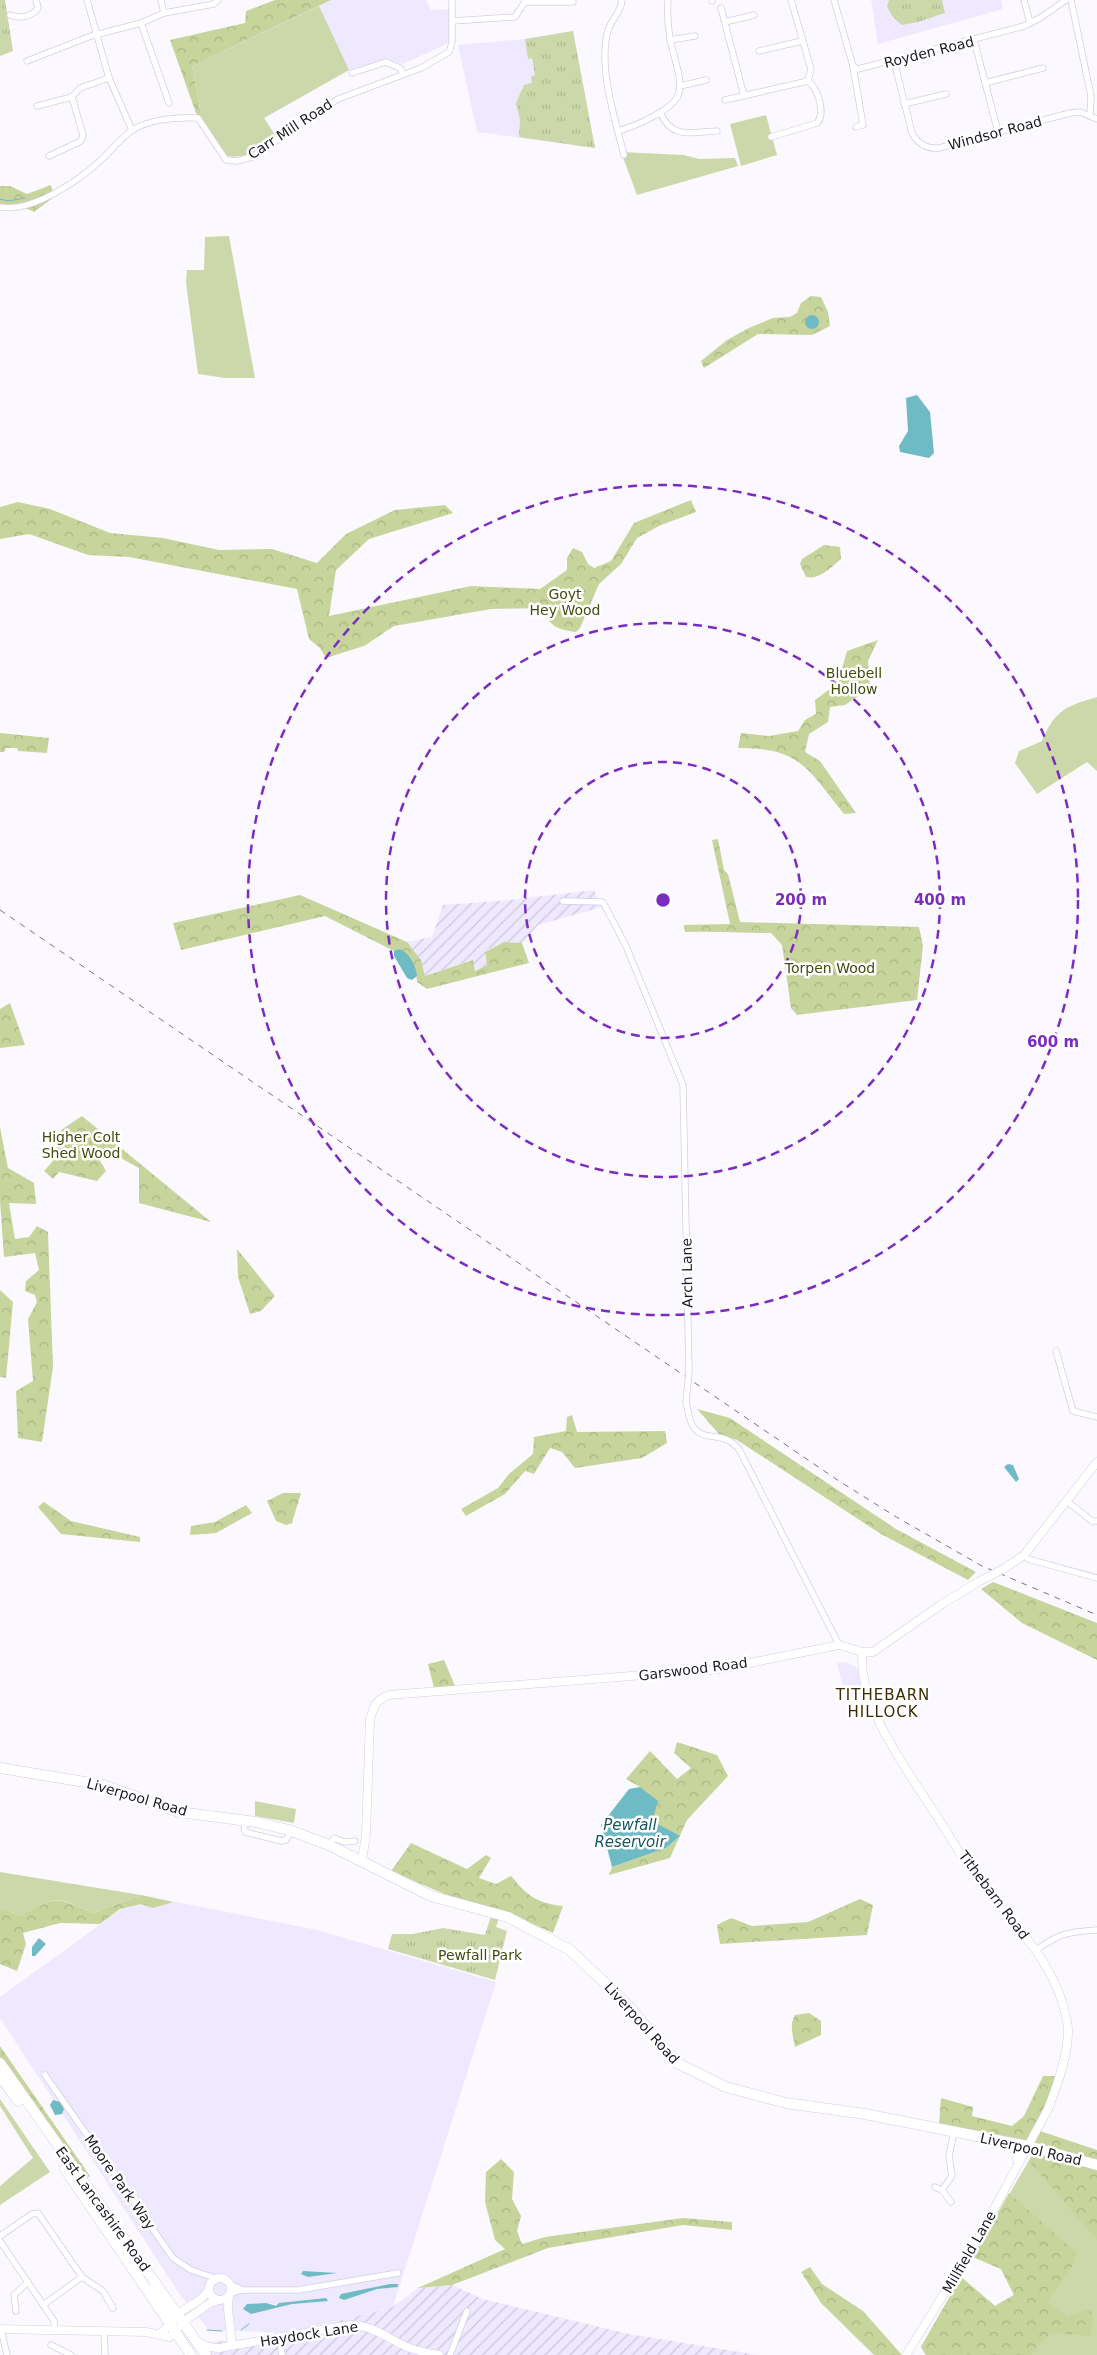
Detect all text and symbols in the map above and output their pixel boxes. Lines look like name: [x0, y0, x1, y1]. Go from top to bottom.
street label: Royden Road: [882, 33, 976, 71]
street label: Carr Mill Road: [245, 96, 335, 162]
street label: Windsor Road: [946, 113, 1044, 153]
park label: Goyt Hey Wood: [530, 586, 600, 618]
park label: Bluebell Hollow: [826, 665, 882, 697]
centre of rings: [654, 891, 672, 909]
text: 200 m: [775, 891, 827, 909]
text: 400 m: [914, 891, 966, 909]
park label: Torpen Wood: [784, 960, 875, 976]
text: 600 m: [1027, 1033, 1079, 1051]
park label: Higher Colt Shed Wood: [42, 1129, 121, 1161]
street label: Arch Lane: [678, 1238, 696, 1308]
street label: Garswood Road: [638, 1654, 748, 1684]
district label: TITHEBARN HILLOCK: [835, 1686, 930, 1721]
street label: Liverpool Road: [85, 1775, 189, 1819]
water label: Pewfall Reservoir: [594, 1816, 666, 1851]
street label: Tithebarn Road: [955, 1847, 1032, 1942]
park label: Pewfall Park: [438, 1947, 523, 1963]
street label: Liverpool Road: [601, 1979, 683, 2067]
street label: Liverpool Road: [979, 2130, 1083, 2168]
street label: Moore Park Way: [81, 2131, 159, 2233]
street label: East Lancashire Road: [52, 2144, 154, 2274]
street label: Millfield Lane: [939, 2208, 999, 2296]
street label: Haydock Lane: [259, 2318, 359, 2350]

